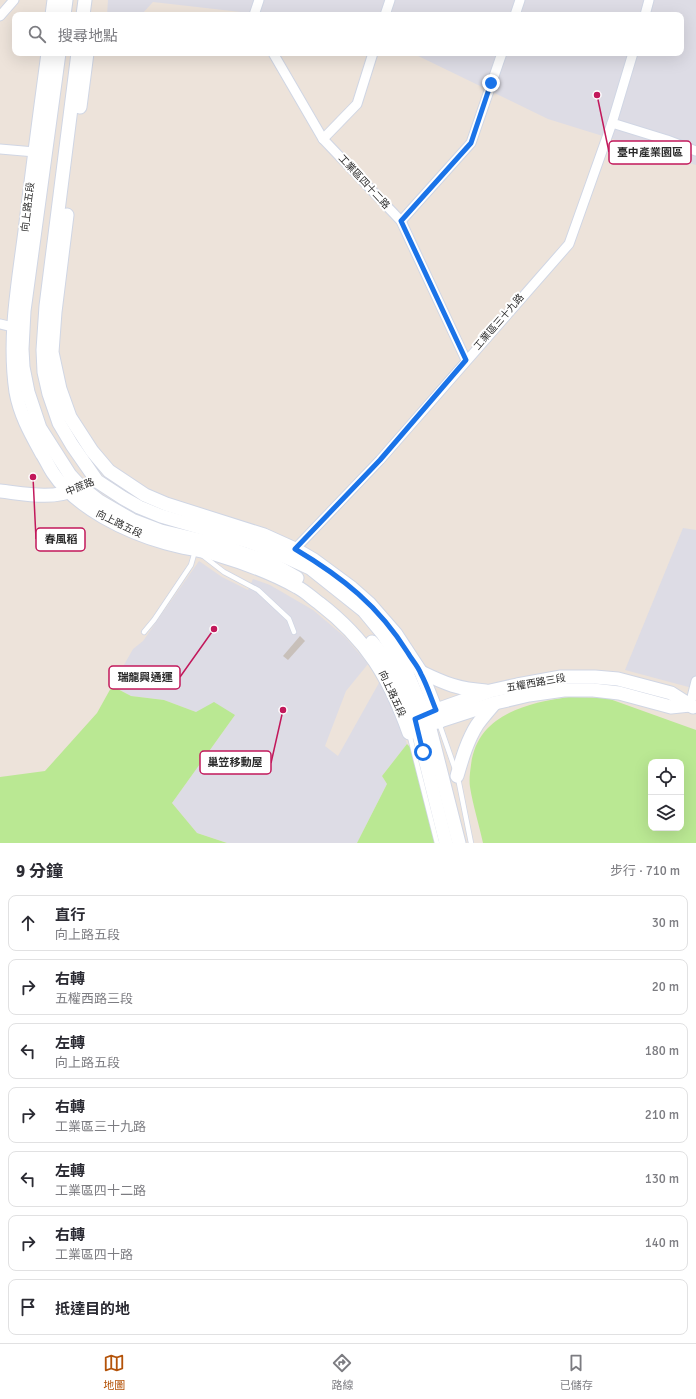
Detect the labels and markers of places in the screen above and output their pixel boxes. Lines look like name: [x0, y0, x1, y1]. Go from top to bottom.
callout: 臺中產業園區: [609, 141, 691, 164]
callout: 春風稻: [36, 528, 85, 551]
callout: 瑞龍興通運: [109, 666, 180, 689]
callout: 巢笠移動屋: [200, 751, 271, 774]

